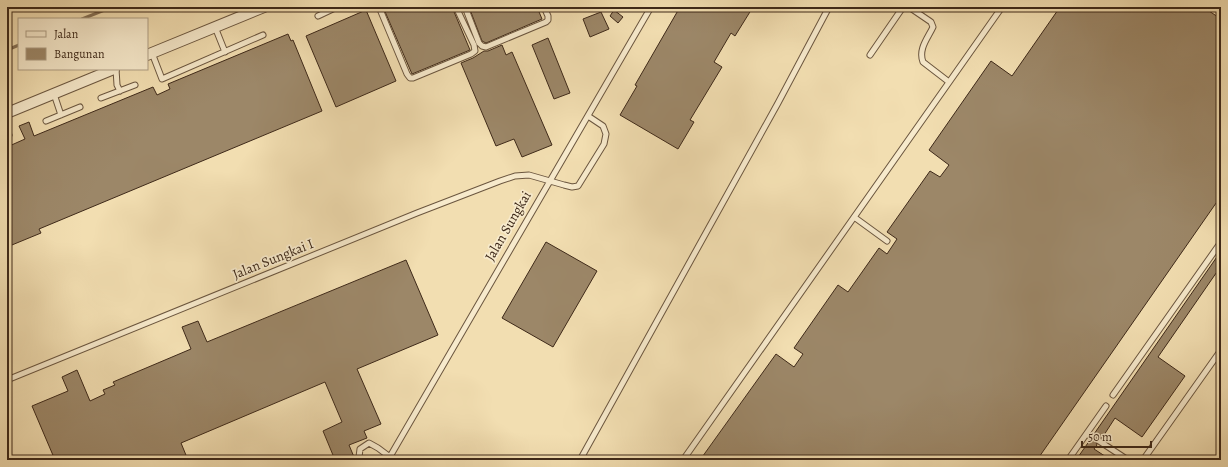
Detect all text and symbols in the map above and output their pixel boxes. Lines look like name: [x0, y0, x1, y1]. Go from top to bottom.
legend: [18, 18, 148, 70]
text: Jalan: [54, 26, 79, 42]
text: Bangunan: [54, 46, 105, 62]
street label: Jalan Sungkai: [480, 187, 536, 264]
street label: Jalan Sungkai I: [230, 234, 316, 284]
scale bar: [1082, 423, 1151, 449]
text: 50 m: [1088, 429, 1112, 445]

